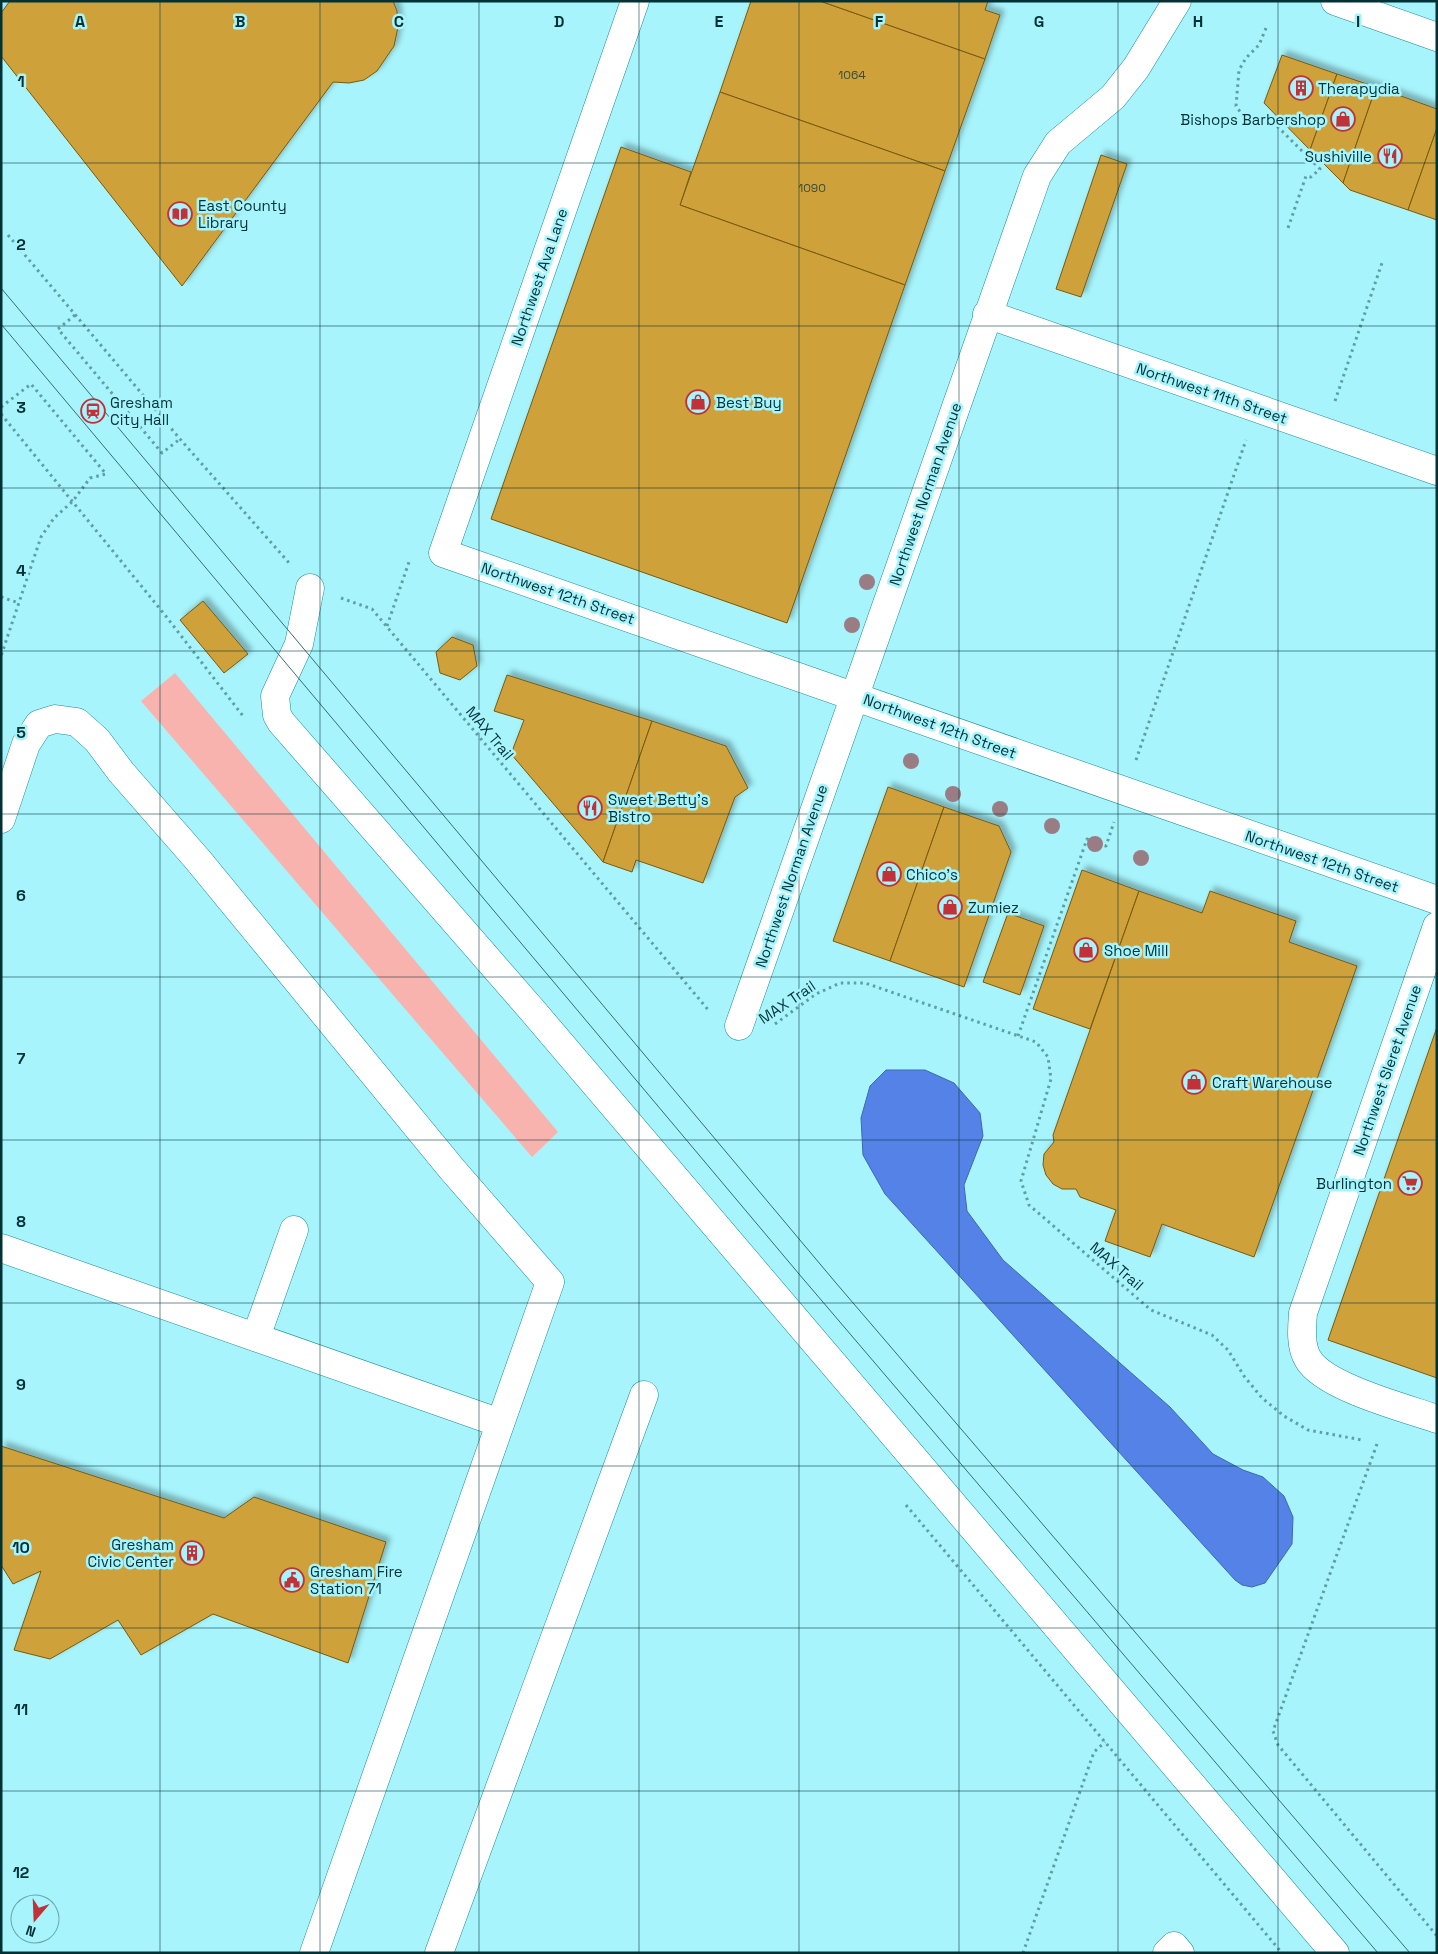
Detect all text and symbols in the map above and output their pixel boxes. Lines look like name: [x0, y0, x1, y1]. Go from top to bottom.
text: A: [75, 11, 85, 32]
text: B: [235, 11, 245, 32]
text: C: [394, 11, 404, 32]
text: D: [554, 11, 564, 32]
text: E: [715, 11, 724, 32]
text: F: [875, 11, 884, 32]
text: G: [1034, 11, 1044, 32]
text: H: [1193, 11, 1203, 32]
text: I: [1356, 11, 1360, 32]
house number: 1064: [838, 67, 866, 83]
text: 1: [17, 71, 25, 92]
building icon: Therapydia: [1288, 75, 1314, 101]
place label: Therapydia: [1318, 79, 1400, 98]
shop icon: Bishops Barbershop: [1330, 106, 1356, 132]
place label: Bishops Barbershop: [1180, 110, 1326, 129]
restaurant icon: Sushiville: [1377, 143, 1403, 169]
place label: Sushiville: [1305, 147, 1372, 166]
house number: 1090: [798, 180, 826, 196]
place label: East County Library: [198, 196, 287, 232]
library icon: East County Library: [167, 201, 193, 227]
street label: Northwest Ava Lane: [507, 206, 572, 348]
text: 2: [16, 234, 26, 255]
street label: Northwest 11th Street: [1134, 358, 1290, 428]
shop icon: Best Buy: [685, 389, 711, 415]
place label: Gresham City Hall: [110, 393, 173, 429]
place label: Best Buy: [716, 393, 782, 412]
text: 3: [16, 397, 26, 418]
station icon: Gresham City Hall: [80, 398, 106, 424]
street label: Northwest Norman Avenue: [885, 400, 965, 588]
street label: Northwest 12th Street: [479, 558, 637, 628]
text: 4: [16, 560, 26, 581]
street label: Northwest 12th Street: [861, 689, 1019, 763]
street label: MAX Trail: [462, 702, 518, 764]
text: 5: [16, 722, 26, 743]
street label: Northwest Norman Avenue: [751, 782, 831, 970]
place label: Sweet Betty's Bistro: [608, 790, 709, 826]
restaurant icon: Sweet Betty's Bistro: [577, 795, 603, 821]
street label: Northwest 12th Street: [1243, 826, 1401, 896]
shop icon: Chico's: [876, 861, 902, 887]
place label: Chico's: [906, 865, 958, 884]
text: 6: [16, 885, 26, 906]
shop icon: Zumiez: [937, 894, 963, 920]
place label: Zumiez: [968, 898, 1019, 917]
shop icon: Shoe Mill: [1073, 937, 1099, 963]
place label: Shoe Mill: [1104, 941, 1168, 960]
street label: MAX Trail: [755, 976, 819, 1028]
street label: Northwest Sleret Avenue: [1349, 982, 1425, 1158]
text: 7: [17, 1048, 26, 1069]
shop icon: Craft Warehouse: [1181, 1069, 1207, 1095]
place label: Craft Warehouse: [1212, 1073, 1333, 1092]
supermarket icon: Burlington: [1397, 1170, 1423, 1196]
place label: Burlington: [1316, 1174, 1392, 1193]
text: 8: [16, 1211, 26, 1232]
street label: MAX Trail: [1086, 1238, 1148, 1294]
text: 9: [16, 1374, 26, 1395]
place label: Gresham Civic Center: [87, 1535, 174, 1571]
text: 10: [12, 1537, 30, 1558]
building icon: Gresham Civic Center: [179, 1540, 205, 1566]
place label: Gresham Fire Station 71: [310, 1562, 403, 1598]
public building icon: Gresham Fire Station 71: [279, 1567, 305, 1593]
text: 11: [14, 1699, 28, 1720]
text: 12: [13, 1862, 29, 1883]
north arrow: [10, 1894, 60, 1944]
text: N: [23, 1921, 38, 1941]

